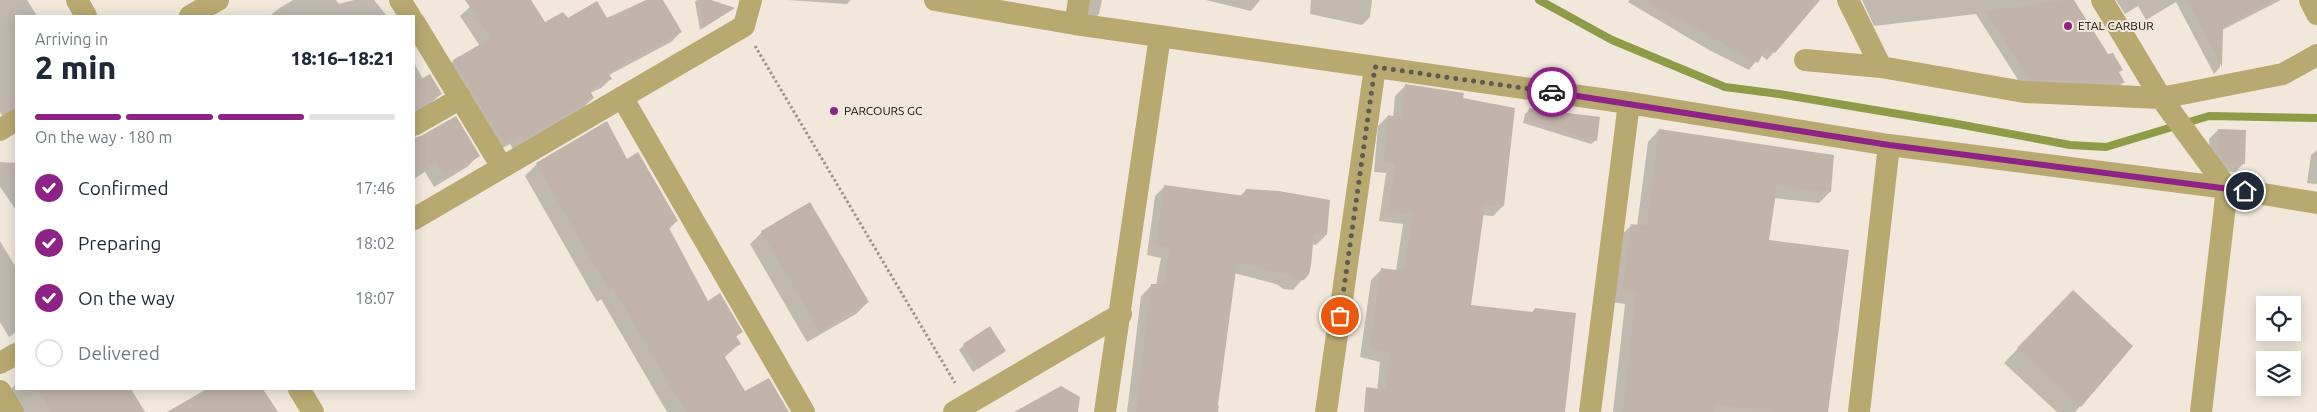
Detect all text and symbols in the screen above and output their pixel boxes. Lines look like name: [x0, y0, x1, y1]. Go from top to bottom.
place label: ETAL CARBUR: [2078, 19, 2154, 32]
marker: ETAL CARBUR: [2062, 20, 2074, 32]
text: Arriving in: [35, 30, 108, 48]
text: 18:16–18:21: [290, 47, 395, 69]
text: 2 min: [35, 49, 116, 85]
courier: [1527, 67, 1577, 117]
icon: car: [1538, 78, 1566, 106]
place label: PARCOURS GC: [844, 104, 923, 117]
marker: PARCOURS GC: [828, 105, 840, 117]
text: On the way · 180 m: [35, 128, 172, 146]
pin: [2224, 170, 2266, 212]
icon: check: [35, 174, 63, 202]
text: Confirmed: [78, 177, 169, 199]
icon: home: [2231, 177, 2259, 205]
text: 17:46: [355, 179, 395, 197]
icon: check: [35, 229, 63, 257]
text: Preparing: [78, 232, 162, 254]
text: 18:02: [355, 234, 395, 252]
icon: check: [35, 284, 63, 312]
text: On the way: [78, 287, 175, 309]
text: 18:07: [355, 289, 395, 307]
pin: [1319, 295, 1361, 337]
map controls: [2256, 296, 2301, 396]
button: locate: [2256, 296, 2301, 341]
icon: bag: [1326, 302, 1354, 330]
text: Delivered: [78, 342, 160, 364]
button: layers: [2256, 351, 2301, 396]

